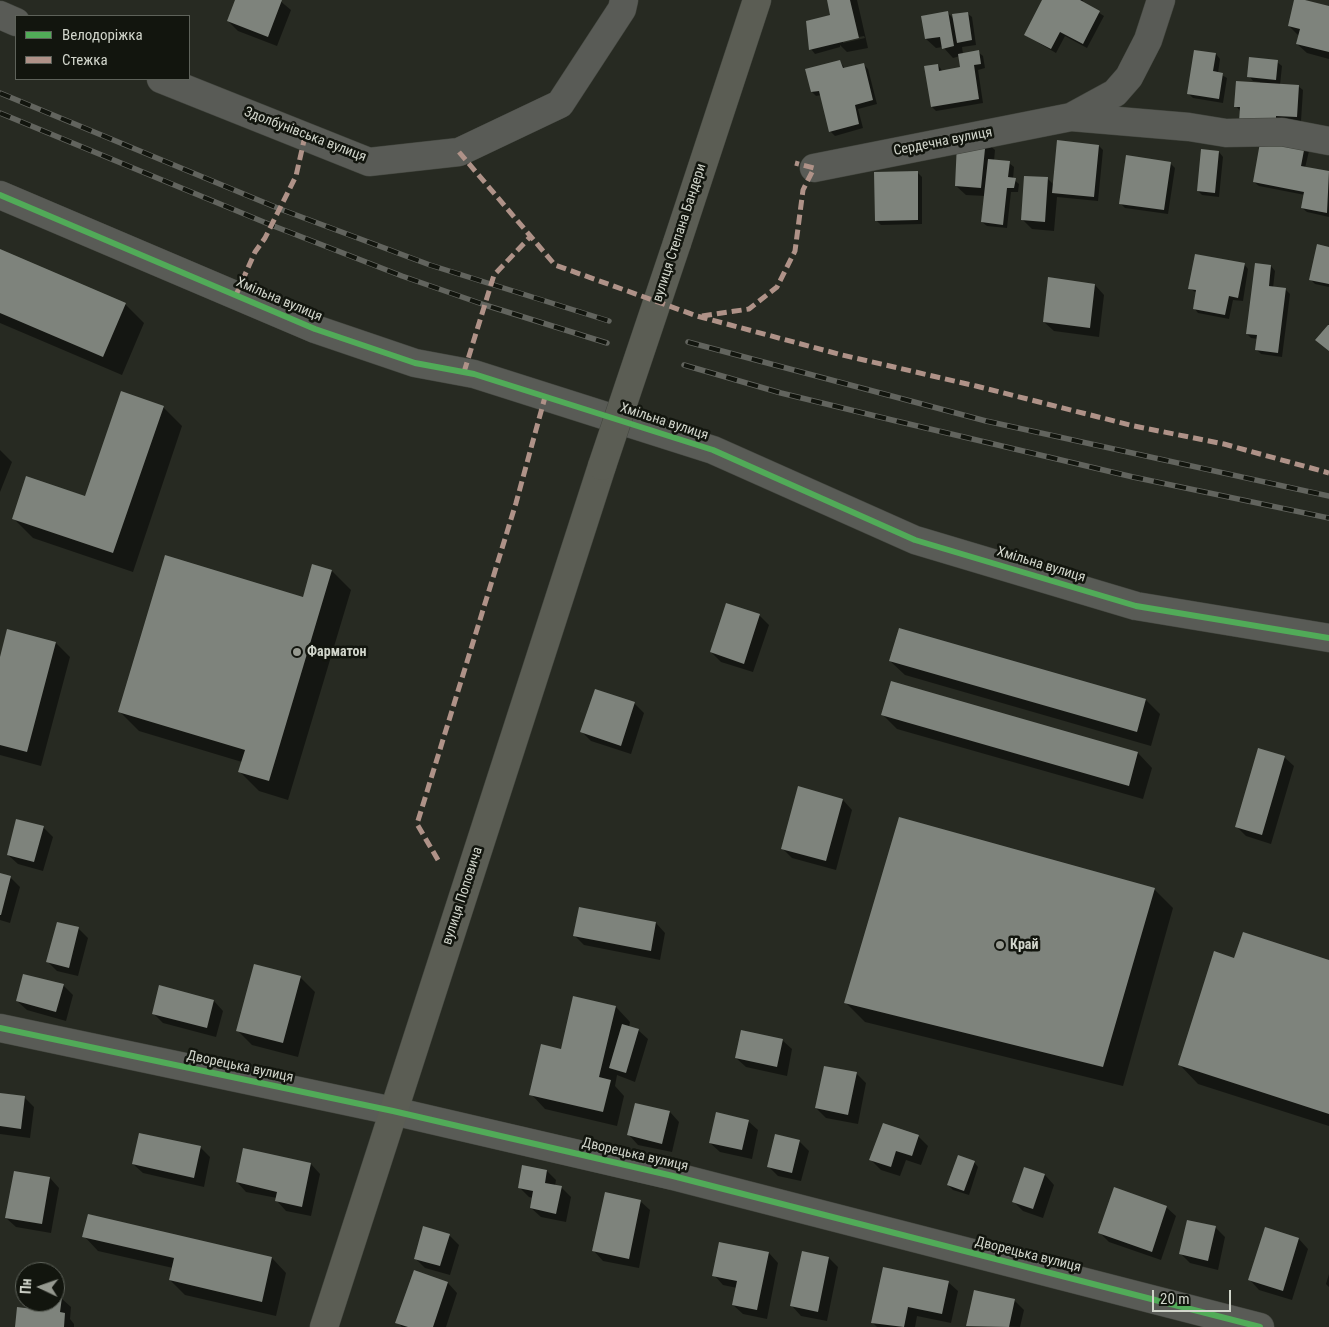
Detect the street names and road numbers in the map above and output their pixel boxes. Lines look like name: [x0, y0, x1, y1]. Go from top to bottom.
street label: Здолбунівська вулиця: [241, 104, 369, 166]
street label: Сердечна вулиця: [892, 124, 994, 160]
street label: вулиця Степана Бандери: [650, 162, 710, 304]
street label: Хмільна вулиця: [233, 274, 325, 326]
street label: Хмільна вулиця: [618, 400, 710, 444]
street label: Хмільна вулиця: [995, 544, 1087, 586]
street label: вулиця Поповича: [439, 845, 487, 947]
street label: Дворецька вулиця: [185, 1048, 295, 1086]
street label: Дворецька вулиця: [580, 1135, 690, 1175]
street label: Дворецька вулиця: [973, 1234, 1083, 1276]

